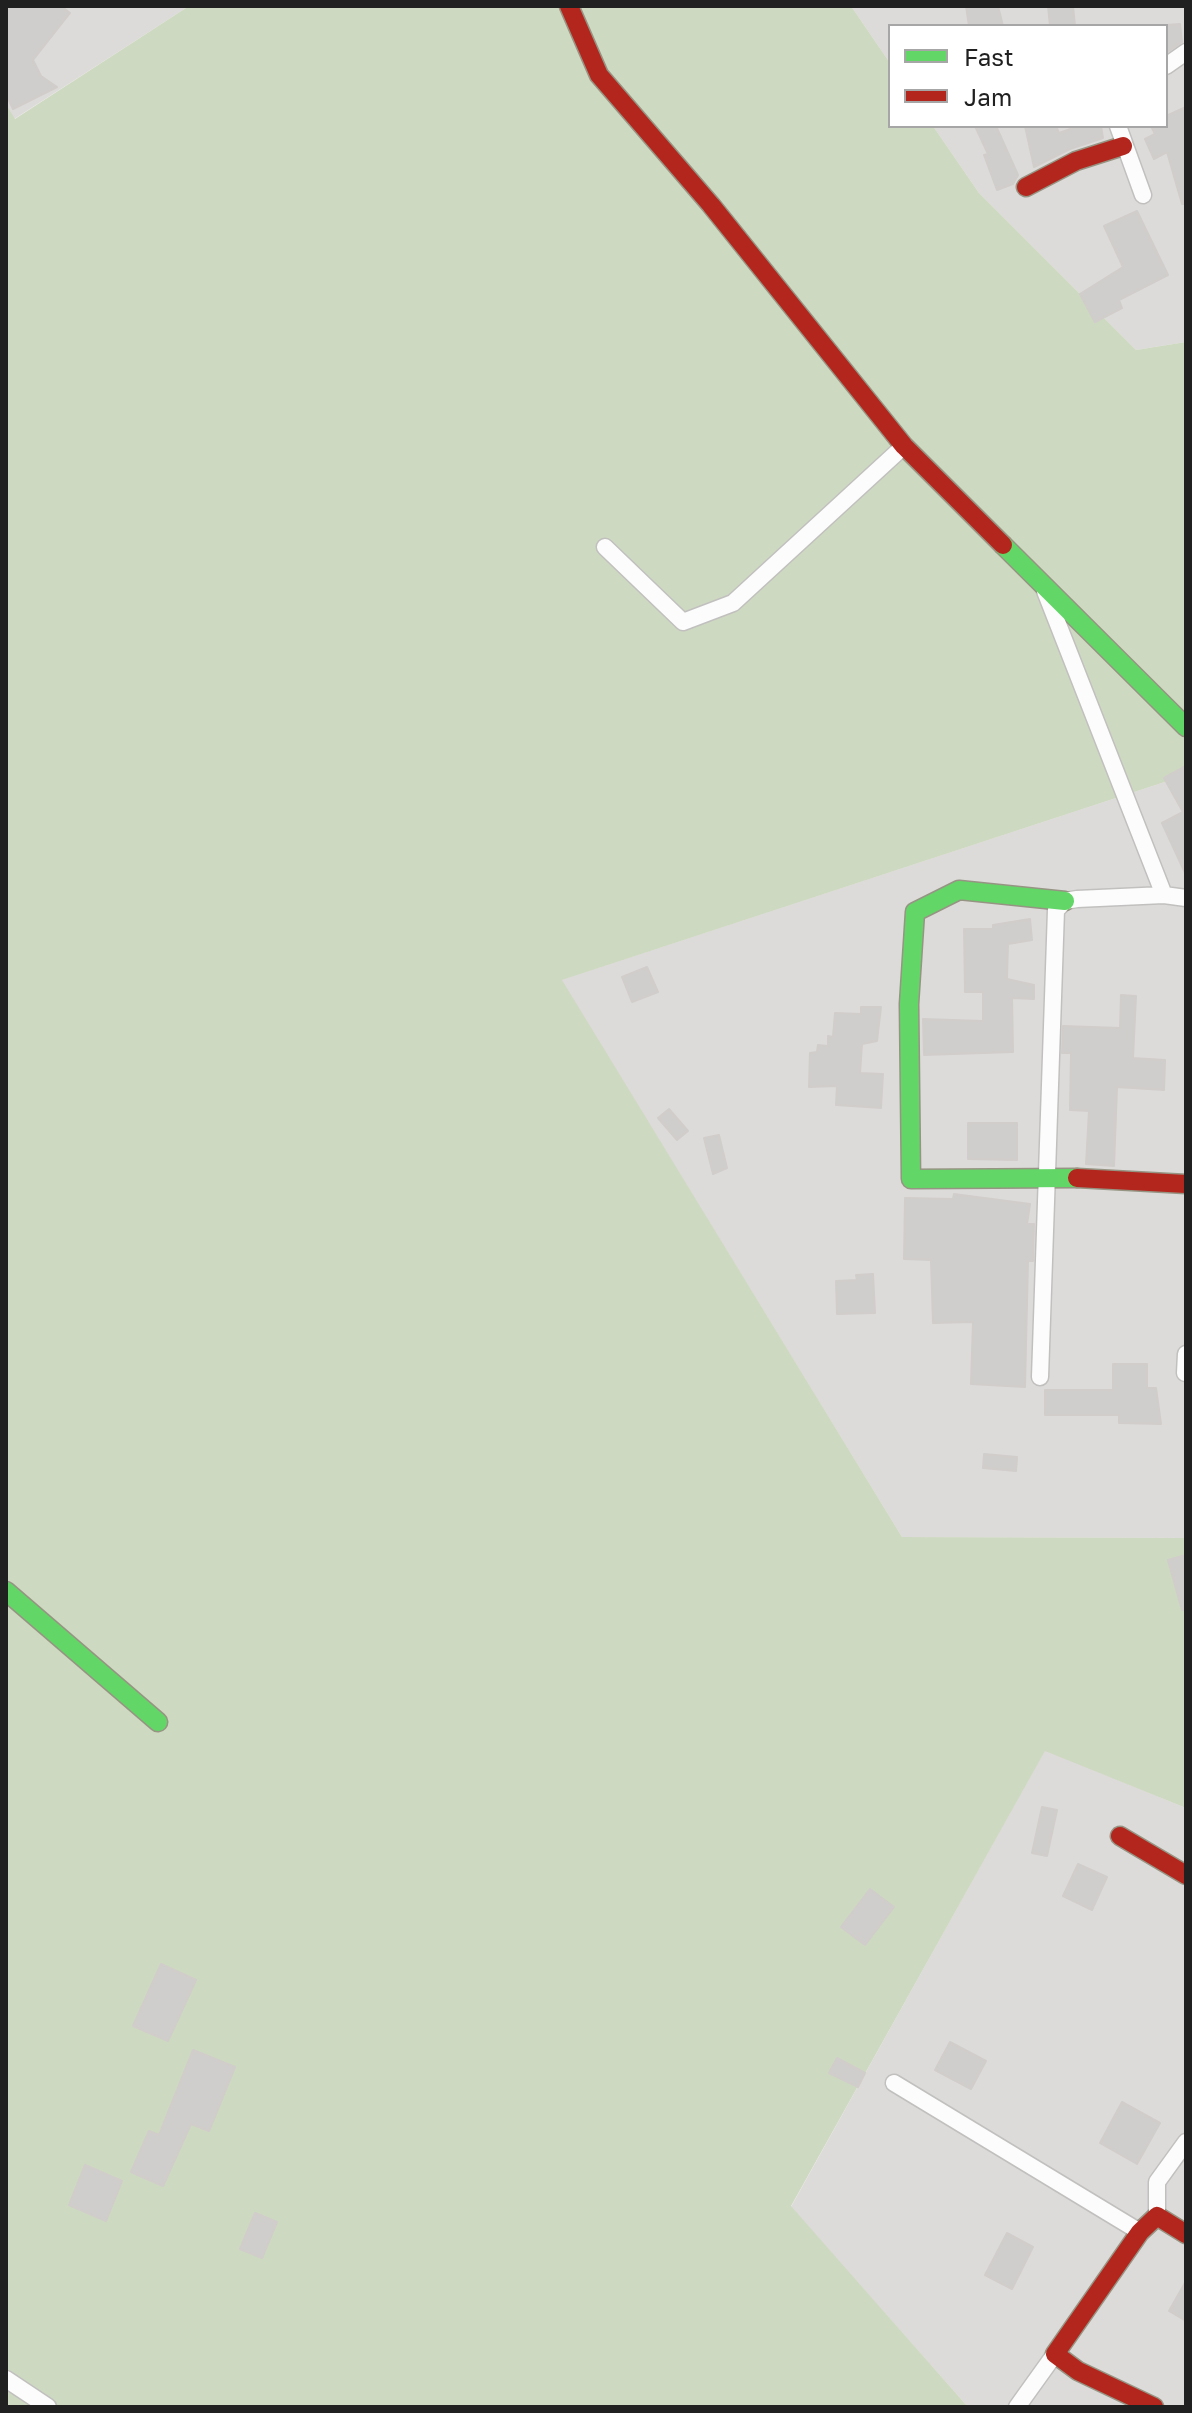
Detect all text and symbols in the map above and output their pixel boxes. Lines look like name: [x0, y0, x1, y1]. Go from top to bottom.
legend: [888, 24, 1168, 128]
text: Fast: [964, 42, 1014, 71]
text: Jam: [964, 82, 1012, 111]

